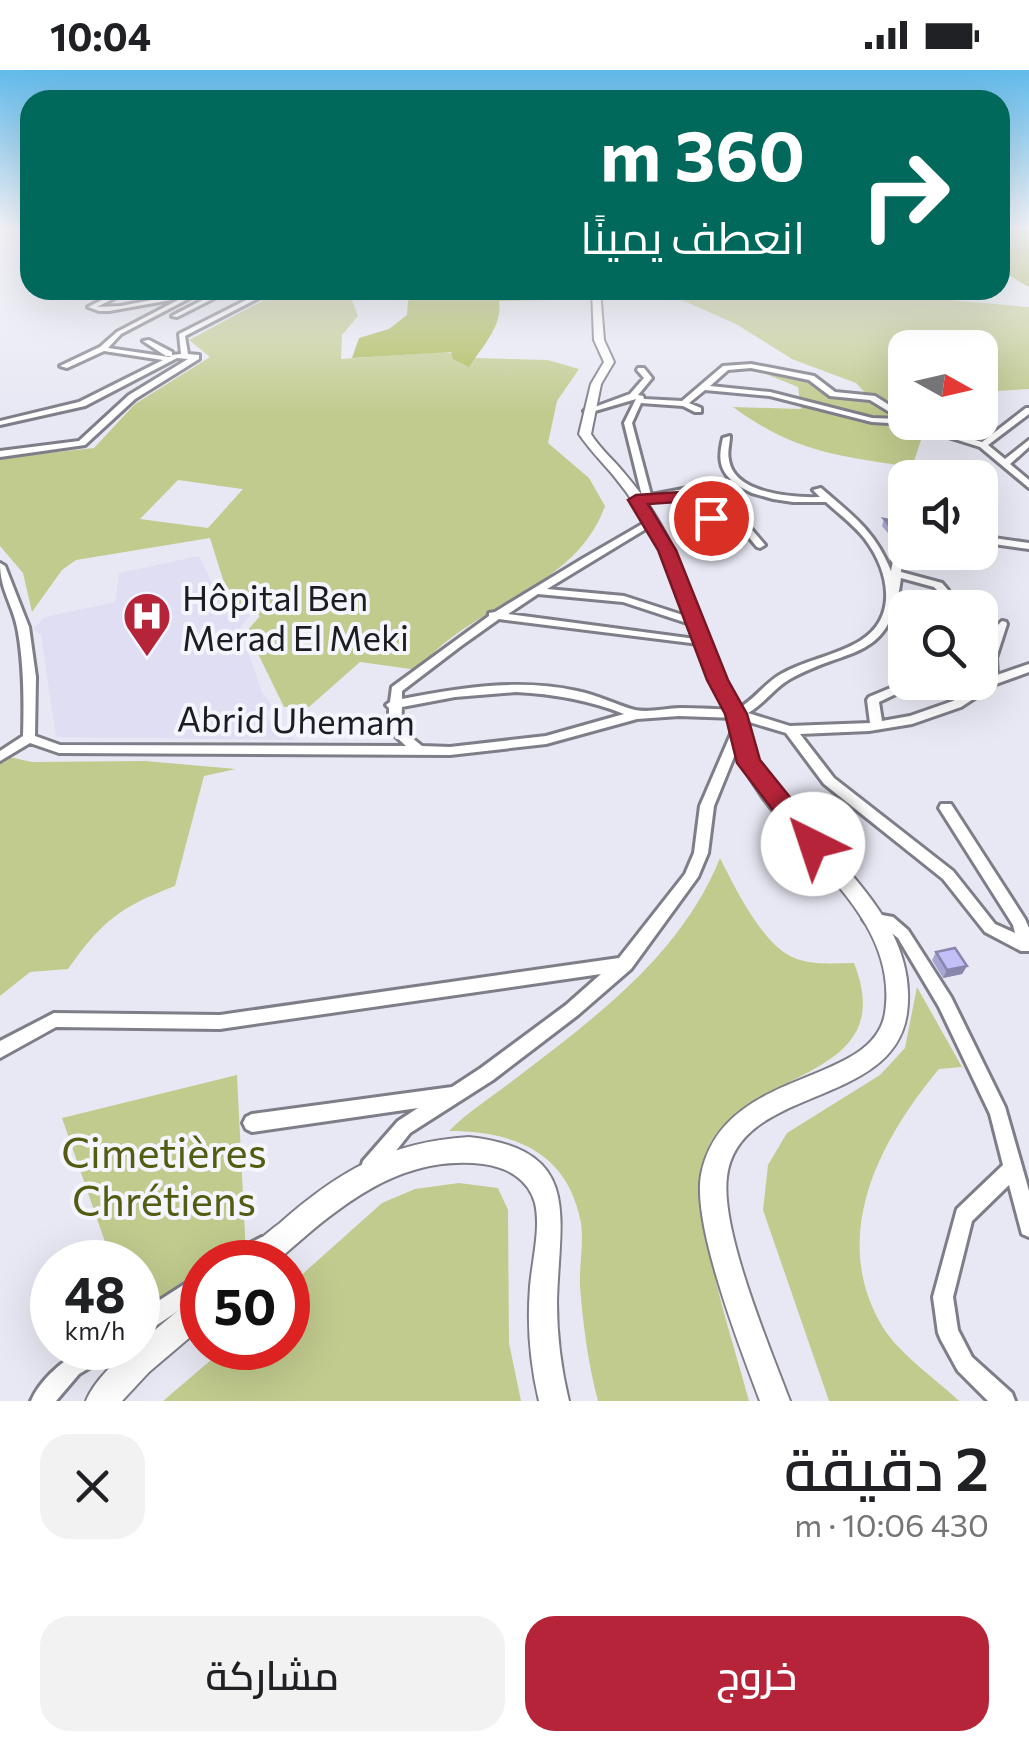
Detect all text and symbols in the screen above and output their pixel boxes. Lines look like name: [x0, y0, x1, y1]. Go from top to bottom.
text: 10:04: [50, 12, 151, 59]
text: 360 m: [600, 110, 805, 195]
icon: right: [840, 130, 970, 260]
text: انعطف يمينًا: [580, 208, 805, 263]
north arrow: [888, 330, 998, 440]
map controls: [888, 330, 998, 700]
button: sound: [888, 460, 998, 570]
pin: [669, 476, 754, 561]
icon: arrive: [684, 491, 739, 546]
place label: Hôpital Ben Merad El Meki: [182, 575, 409, 658]
hospital icon: Hôpital Ben Merad El Meki: [121, 590, 173, 658]
button: search: [888, 590, 998, 700]
street label: Abrid Uhemam: [177, 695, 415, 743]
position arrow: [761, 792, 865, 896]
park label: Cimetières Chrétiens: [61, 1125, 267, 1225]
speed limit sign: 50: [180, 1240, 310, 1370]
text: 48: [64, 1262, 126, 1323]
text: km/h: [65, 1315, 125, 1345]
text: 2 دقيقة: [784, 1430, 989, 1503]
button: close: [40, 1434, 145, 1539]
text: 430 m · 10:06: [794, 1504, 989, 1544]
button: مشاركة: [40, 1616, 505, 1731]
button: خروج: [525, 1616, 989, 1731]

